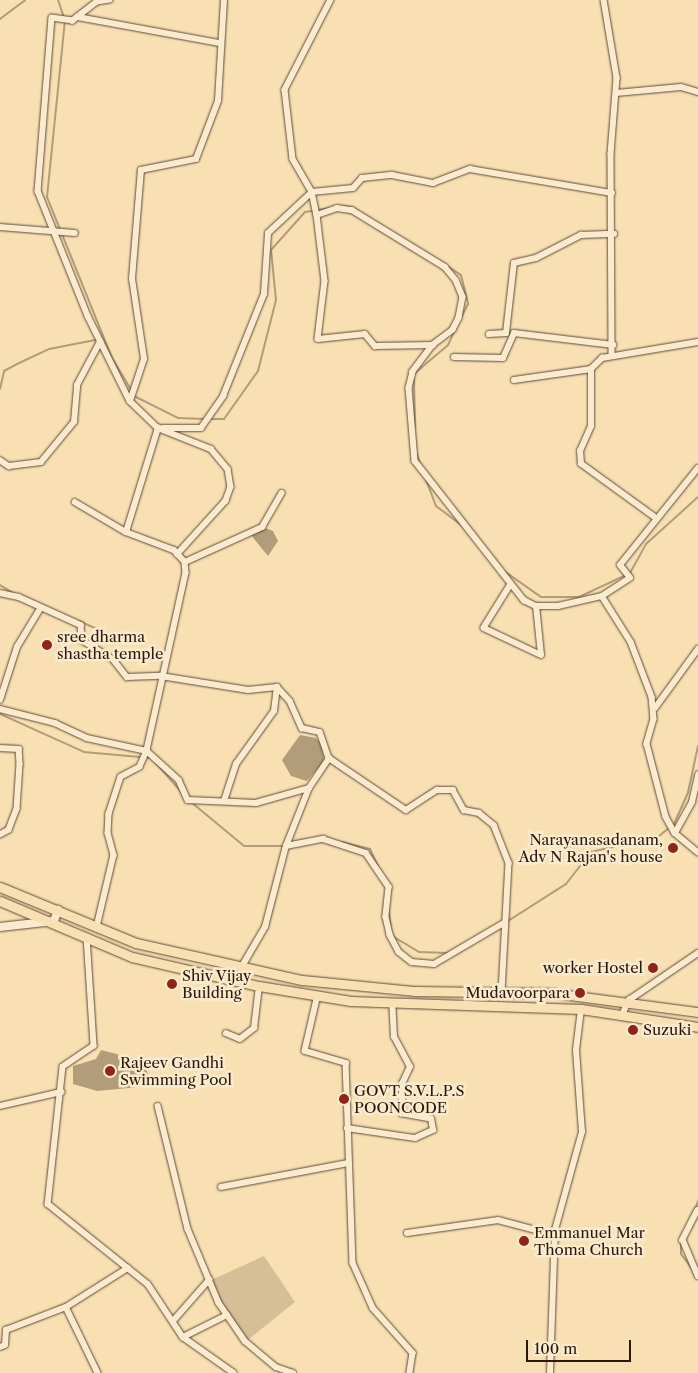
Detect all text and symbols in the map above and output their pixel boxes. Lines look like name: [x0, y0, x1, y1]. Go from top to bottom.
place label: sree dharma shastha temple: [57, 627, 164, 662]
marker: sree dharma shastha temple: [41, 639, 53, 651]
place label: Narayanasadanam, Adv N Rajan's house: [518, 830, 663, 865]
marker: Narayanasadanam, Adv N Rajan's house: [667, 842, 679, 854]
place label: worker Hostel: [542, 959, 643, 977]
marker: worker Hostel: [647, 962, 659, 974]
place label: Shiv Vijay Building: [182, 966, 252, 1001]
marker: Shiv Vijay Building: [166, 978, 178, 990]
place label: Mudavoorpara: [465, 984, 570, 1002]
marker: Mudavoorpara: [574, 987, 586, 999]
place label: Suzuki: [643, 1021, 691, 1039]
marker: Suzuki: [627, 1024, 639, 1036]
place label: Rajeev Gandhi Swimming Pool: [120, 1053, 232, 1088]
marker: Rajeev Gandhi Swimming Pool: [104, 1065, 116, 1077]
place label: GOVT S.V.L.P.S POONCODE: [354, 1081, 465, 1116]
marker: GOVT S.V.L.P.S POONCODE: [338, 1093, 350, 1105]
place label: Emmanuel Mar Thoma Church: [534, 1223, 645, 1258]
marker: Emmanuel Mar Thoma Church: [518, 1235, 530, 1247]
scale bar: [528, 1330, 633, 1362]
text: 100 m: [534, 1339, 577, 1358]

